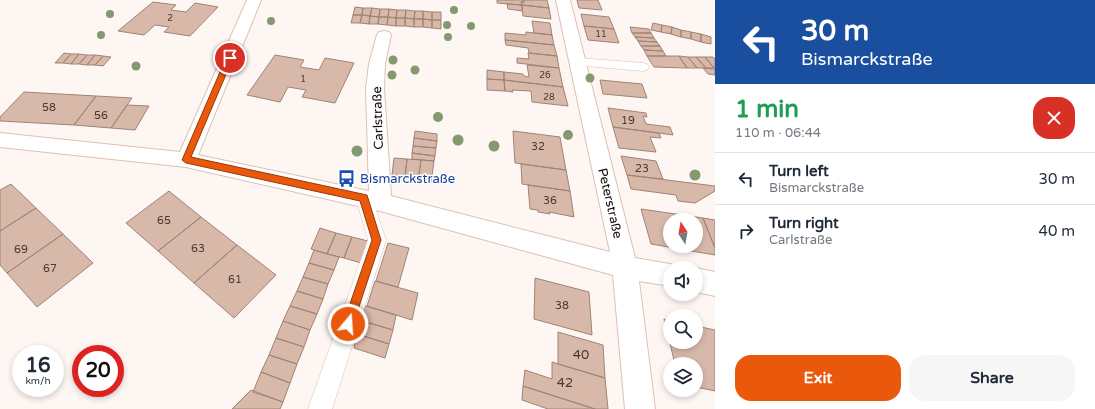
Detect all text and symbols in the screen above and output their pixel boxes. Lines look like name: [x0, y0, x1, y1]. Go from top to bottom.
house number: 2: [167, 13, 173, 24]
text: 30 m: [801, 14, 869, 48]
icon: left: [735, 16, 787, 68]
house number: 11: [595, 29, 607, 40]
pin: [213, 41, 247, 75]
icon: arrive: [219, 47, 241, 69]
text: Bismarckstraße: [801, 48, 933, 70]
house number: 26: [539, 70, 551, 81]
house number: 1: [300, 74, 306, 85]
street label: Carlstraße: [369, 86, 387, 150]
house number: 28: [543, 92, 555, 103]
text: 1 min: [735, 95, 799, 124]
button: close: [1033, 97, 1075, 139]
house number: 58: [42, 101, 56, 114]
house number: 56: [94, 109, 108, 122]
house number: 19: [621, 114, 635, 127]
text: 110 m · 06:44: [735, 125, 821, 141]
house number: 32: [531, 140, 545, 153]
house number: 23: [635, 162, 649, 175]
text: Turn left: [769, 162, 829, 180]
street label: Peterstraße: [594, 166, 626, 240]
bus stop icon: Bismarckstraße: [337, 168, 357, 188]
icon: left: [735, 168, 757, 190]
text: 30 m: [1038, 170, 1075, 188]
place label: Bismarckstraße: [360, 171, 455, 187]
text: Bismarckstraße: [769, 180, 864, 196]
house number: 36: [543, 194, 557, 207]
north arrow: [663, 213, 703, 253]
map controls: [663, 213, 703, 397]
house number: 65: [157, 214, 171, 227]
text: Turn right: [769, 214, 839, 232]
icon: right: [735, 220, 757, 242]
text: 40 m: [1038, 222, 1075, 240]
text: Carlstraße: [769, 232, 832, 248]
house number: 63: [191, 242, 205, 255]
house number: 69: [14, 243, 28, 256]
button: sound: [663, 261, 703, 301]
house number: 67: [43, 262, 57, 275]
house number: 61: [228, 273, 242, 286]
house number: 38: [555, 299, 569, 312]
position arrow: [327, 303, 369, 345]
button: search: [663, 309, 703, 349]
speed limit sign: 20: [72, 345, 124, 397]
house number: 40: [573, 347, 589, 363]
text: 16: [25, 354, 51, 378]
button: Exit: [735, 355, 901, 401]
button: Share: [909, 355, 1075, 401]
button: layers: [663, 357, 703, 397]
text: km/h: [25, 375, 51, 387]
house number: 42: [557, 375, 573, 391]

